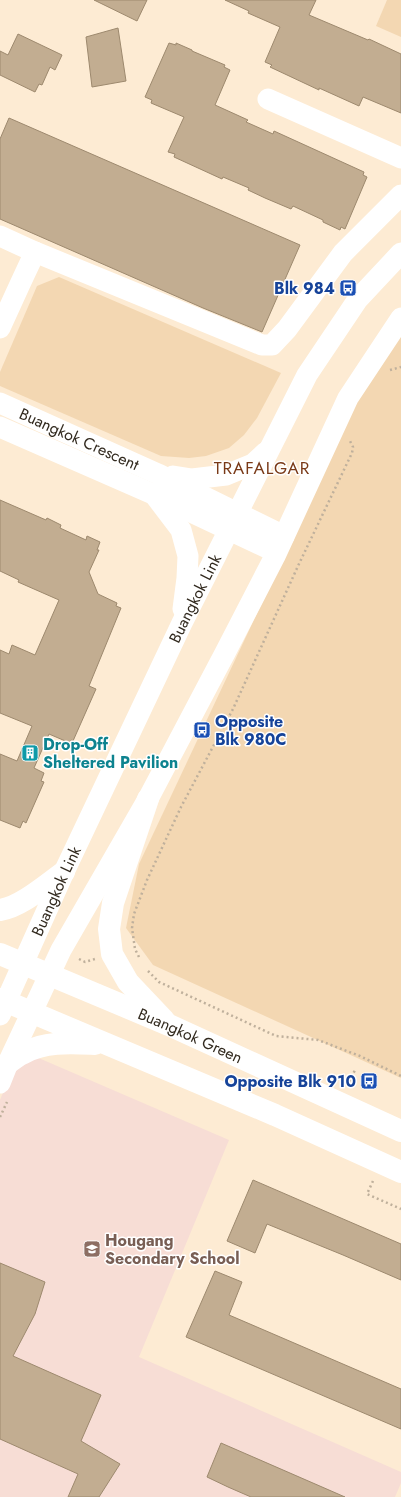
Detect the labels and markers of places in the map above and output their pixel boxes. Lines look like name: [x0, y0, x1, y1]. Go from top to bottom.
place label: Blk 984: [274, 277, 335, 300]
bus stop icon: Blk 984: [338, 278, 358, 298]
place label: Opposite Blk 980C: [215, 710, 287, 751]
bus stop icon: Opposite Blk 980C: [192, 720, 212, 740]
place label: Drop-Off Sheltered Pavilion: [43, 733, 178, 774]
building icon: Drop-Off Sheltered Pavilion: [20, 743, 40, 763]
place label: Opposite Blk 910: [224, 1070, 356, 1093]
bus stop icon: Opposite Blk 910: [359, 1071, 379, 1091]
place label: Hougang Secondary School: [105, 1229, 240, 1270]
school or university icon: Hougang Secondary School: [82, 1239, 102, 1259]

